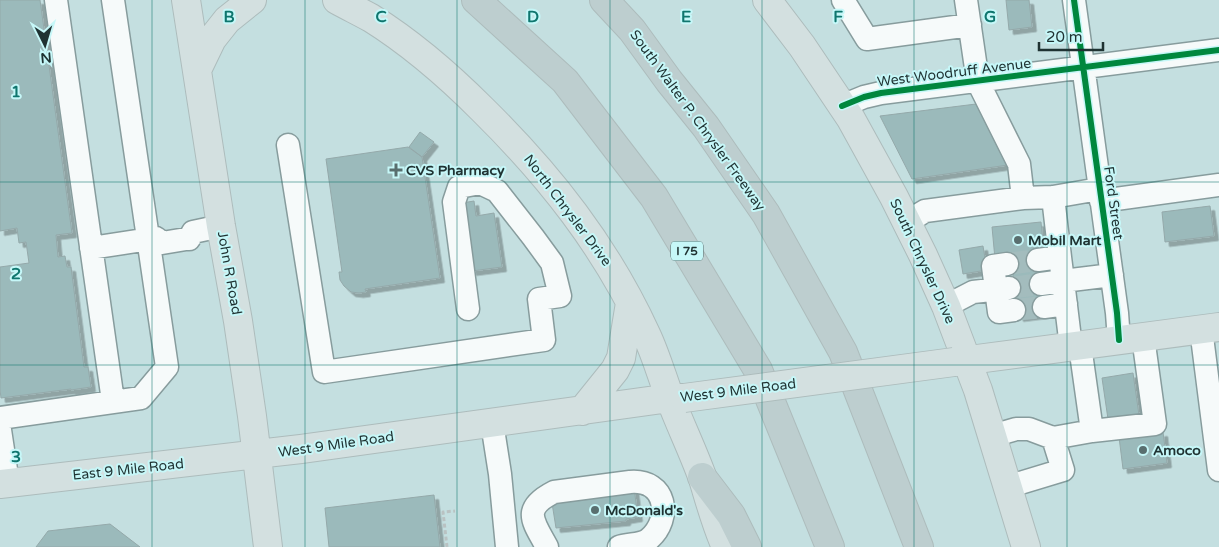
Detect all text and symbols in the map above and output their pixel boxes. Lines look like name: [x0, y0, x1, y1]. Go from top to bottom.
text: B: [223, 7, 235, 27]
text: C: [375, 7, 387, 27]
text: D: [527, 7, 539, 27]
text: E: [681, 7, 691, 27]
text: F: [833, 7, 843, 27]
text: G: [984, 7, 996, 27]
north arrow: [20, 20, 70, 70]
scale bar: [1039, 20, 1103, 52]
street label: South Walter P. Chrysler Freeway: [626, 27, 769, 214]
text: 20 m: [1046, 28, 1083, 46]
text: N: [40, 48, 52, 66]
street label: West Woodruff Avenue: [876, 55, 1032, 90]
text: 1: [11, 82, 21, 102]
street label: North Chrysler Drive: [520, 151, 615, 269]
place label: CVS Pharmacy: [406, 162, 505, 179]
marker: CVS Pharmacy: [390, 164, 402, 176]
street label: Ford Street: [1100, 165, 1127, 242]
street label: South Chrysler Drive: [886, 196, 959, 326]
street label: John R Road: [214, 230, 245, 316]
place label: Mobil Mart: [1028, 232, 1102, 249]
marker: Mobil Mart: [1012, 234, 1024, 246]
road number: I 75: [671, 242, 703, 260]
text: 2: [11, 264, 21, 284]
street label: West 9 Mile Road: [679, 375, 797, 406]
street label: West 9 Mile Road: [277, 428, 395, 461]
place label: Amoco: [1153, 442, 1201, 459]
marker: Amoco: [1137, 444, 1149, 456]
text: 3: [11, 447, 21, 467]
street label: East 9 Mile Road: [72, 455, 185, 484]
place label: McDonald's: [605, 502, 683, 519]
marker: McDonald's: [589, 504, 601, 516]

